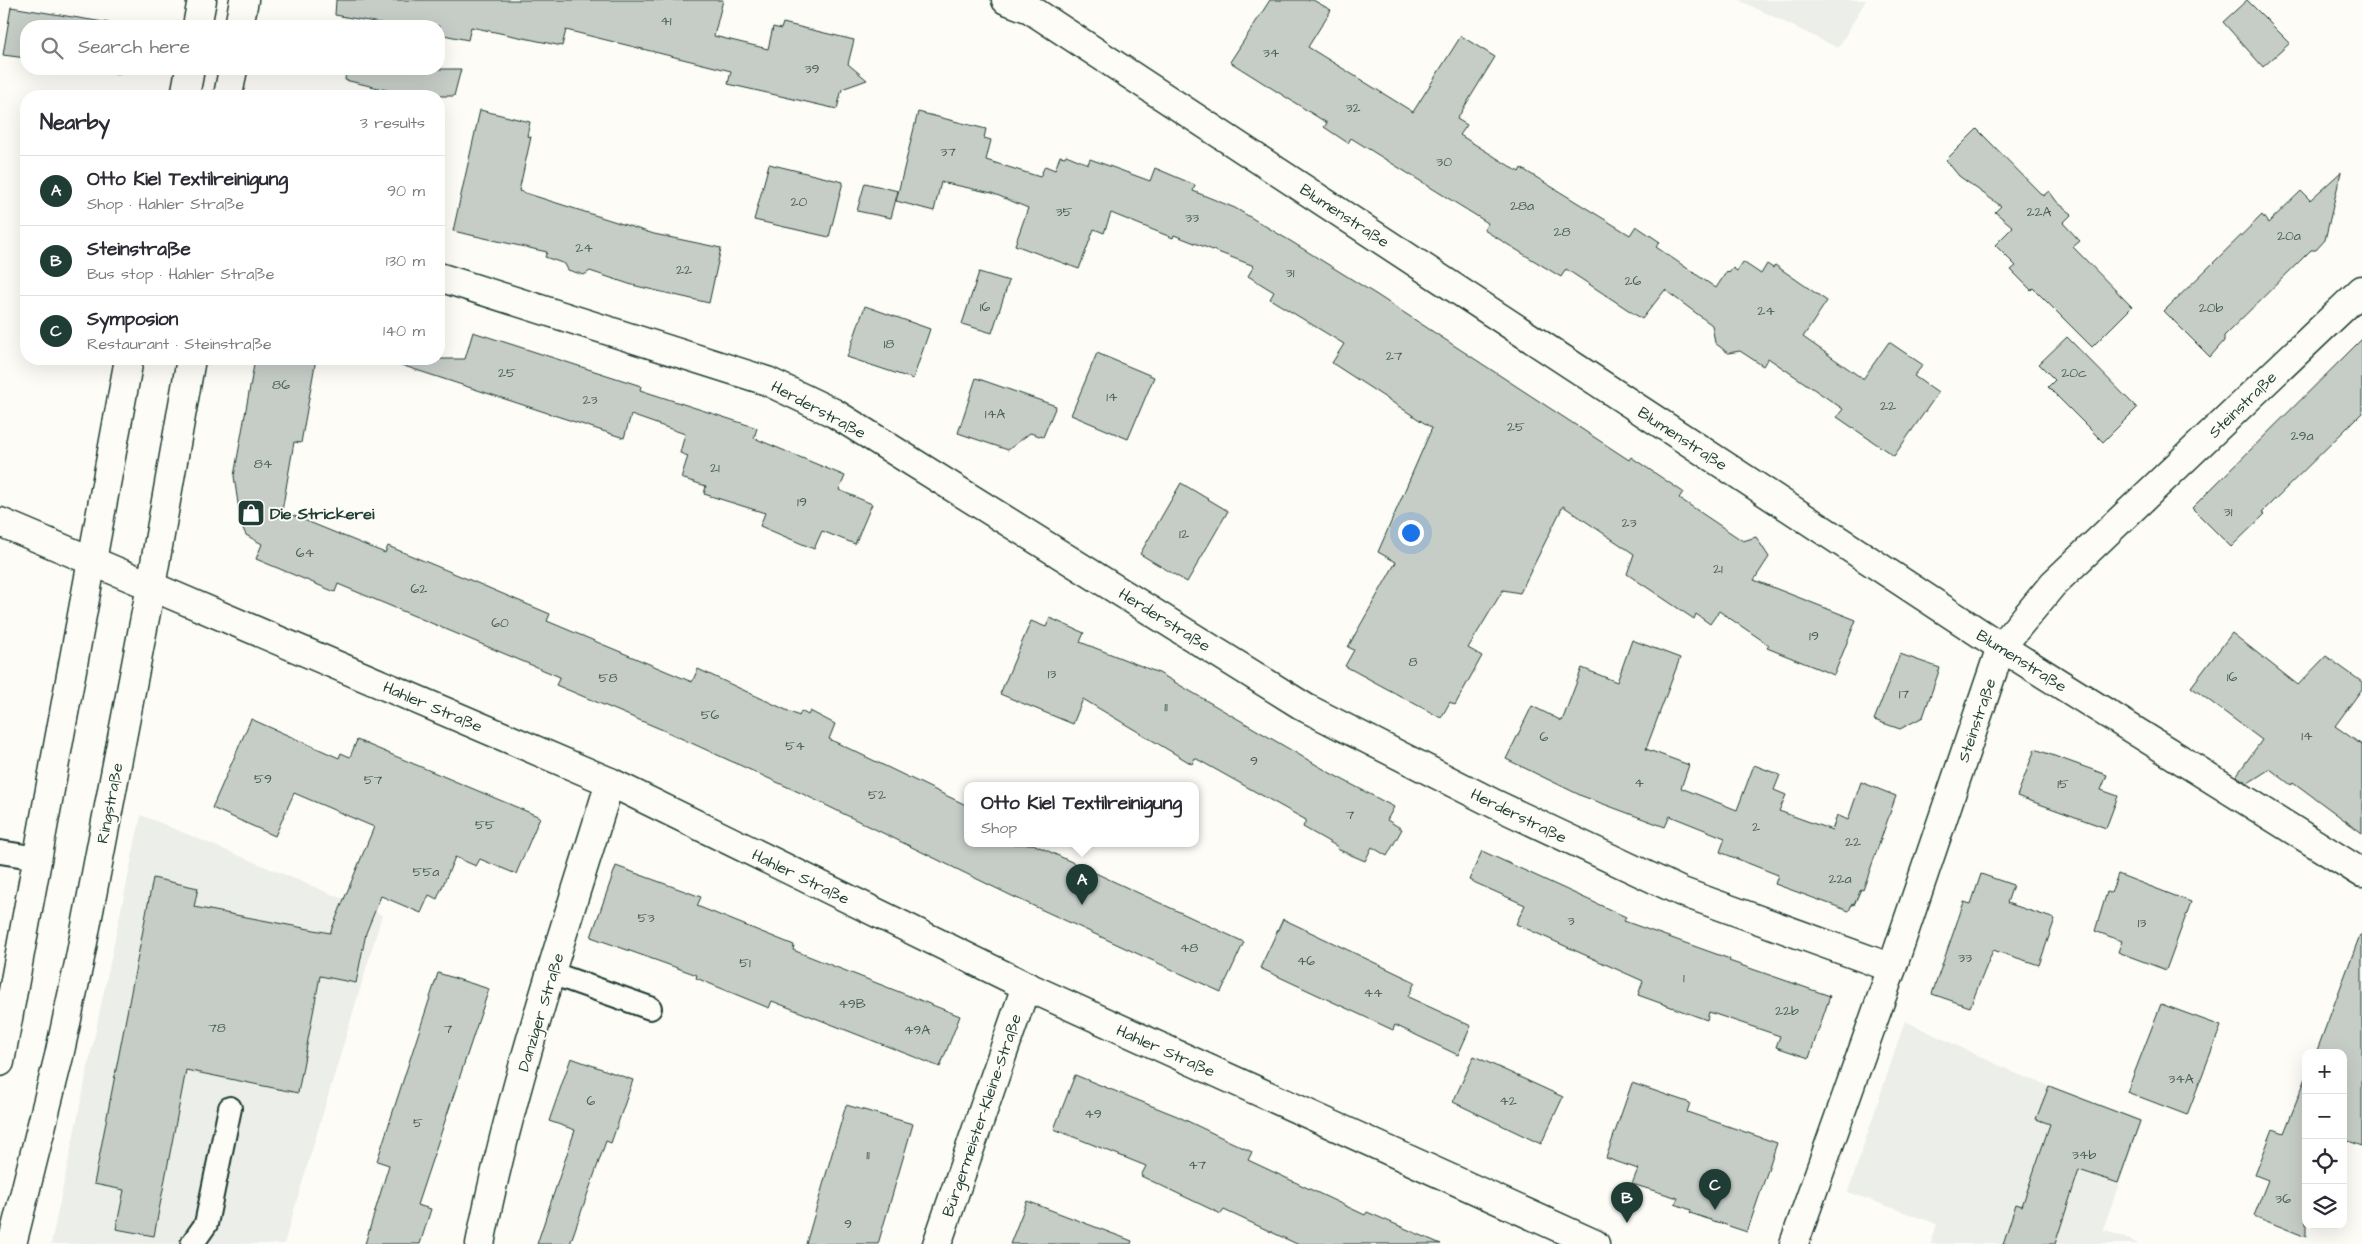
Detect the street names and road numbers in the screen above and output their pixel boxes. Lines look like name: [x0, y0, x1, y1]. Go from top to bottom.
street label: Blumenstraße: [1295, 179, 1394, 253]
street label: Steinstraße: [2204, 366, 2282, 443]
street label: Herderstraße: [767, 376, 870, 444]
street label: Blumenstraße: [1633, 402, 1732, 476]
street label: Herderstraße: [1114, 583, 1215, 657]
street label: Blumenstraße: [1972, 624, 2071, 698]
street label: Steinstraße: [1952, 675, 2002, 765]
street label: Hahler Straße: [380, 676, 486, 738]
street label: Ringstraße: [91, 761, 130, 846]
street label: Herderstraße: [1467, 783, 1571, 849]
street label: Hahler Straße: [748, 844, 853, 910]
street label: Danziger Straße: [512, 950, 570, 1074]
street label: Bürgermeister-Kleine-Straße: [937, 1011, 1028, 1220]
street label: Hahler Straße: [1113, 1019, 1219, 1083]

